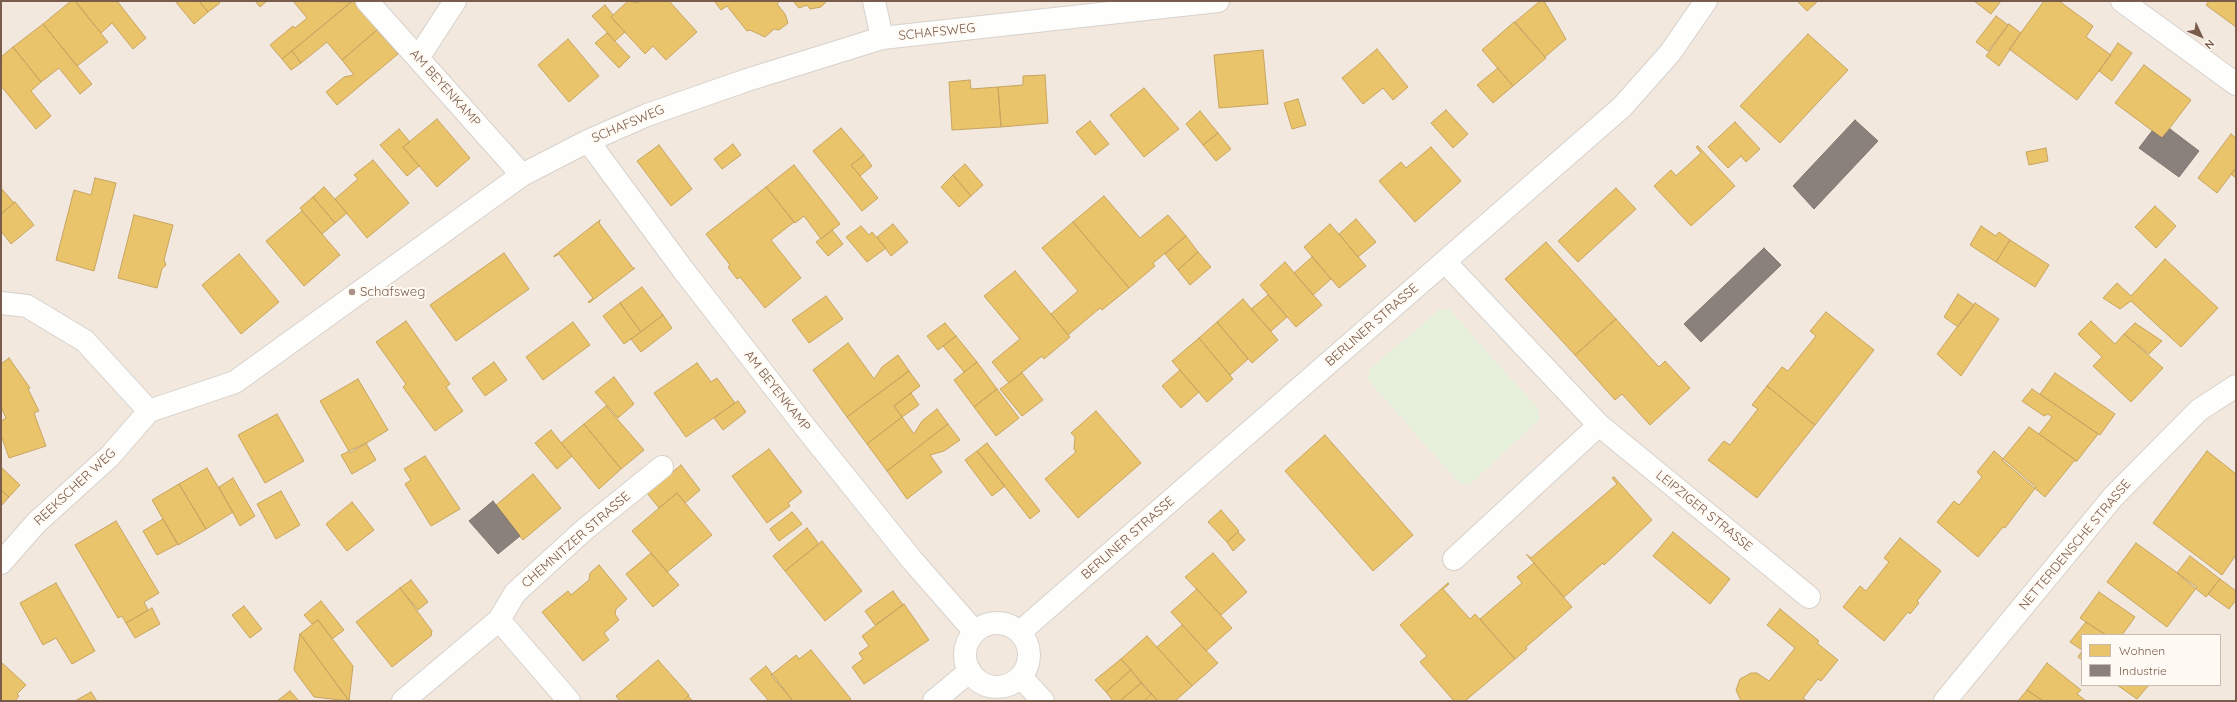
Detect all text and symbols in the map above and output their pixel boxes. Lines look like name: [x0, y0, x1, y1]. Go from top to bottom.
north arrow: [2181, 16, 2221, 56]
street label: SCHAFSWEG: [898, 20, 976, 44]
text: N: [2202, 37, 2217, 52]
street label: AM BEYENKAMP: [406, 46, 484, 130]
street label: SCHAFSWEG: [589, 102, 667, 146]
street label: BERLINER STRASSE: [1322, 280, 1422, 370]
place label: Schafsweg: [360, 284, 425, 300]
marker: Schafsweg: [347, 287, 357, 297]
street label: AM BEYENKAMP: [741, 347, 813, 435]
street label: REEKSCHER WEG: [31, 445, 119, 529]
street label: LEIPZIGER STRASSE: [1653, 467, 1755, 555]
street label: NETTERDENSCHE STRASSE: [2016, 477, 2134, 613]
street label: CHEMNITZER STRASSE: [518, 489, 634, 591]
street label: BERLINER STRASSE: [1078, 493, 1178, 583]
legend: [2081, 634, 2221, 686]
text: Wohnen: [2119, 643, 2165, 658]
text: Industrie: [2119, 663, 2167, 678]

